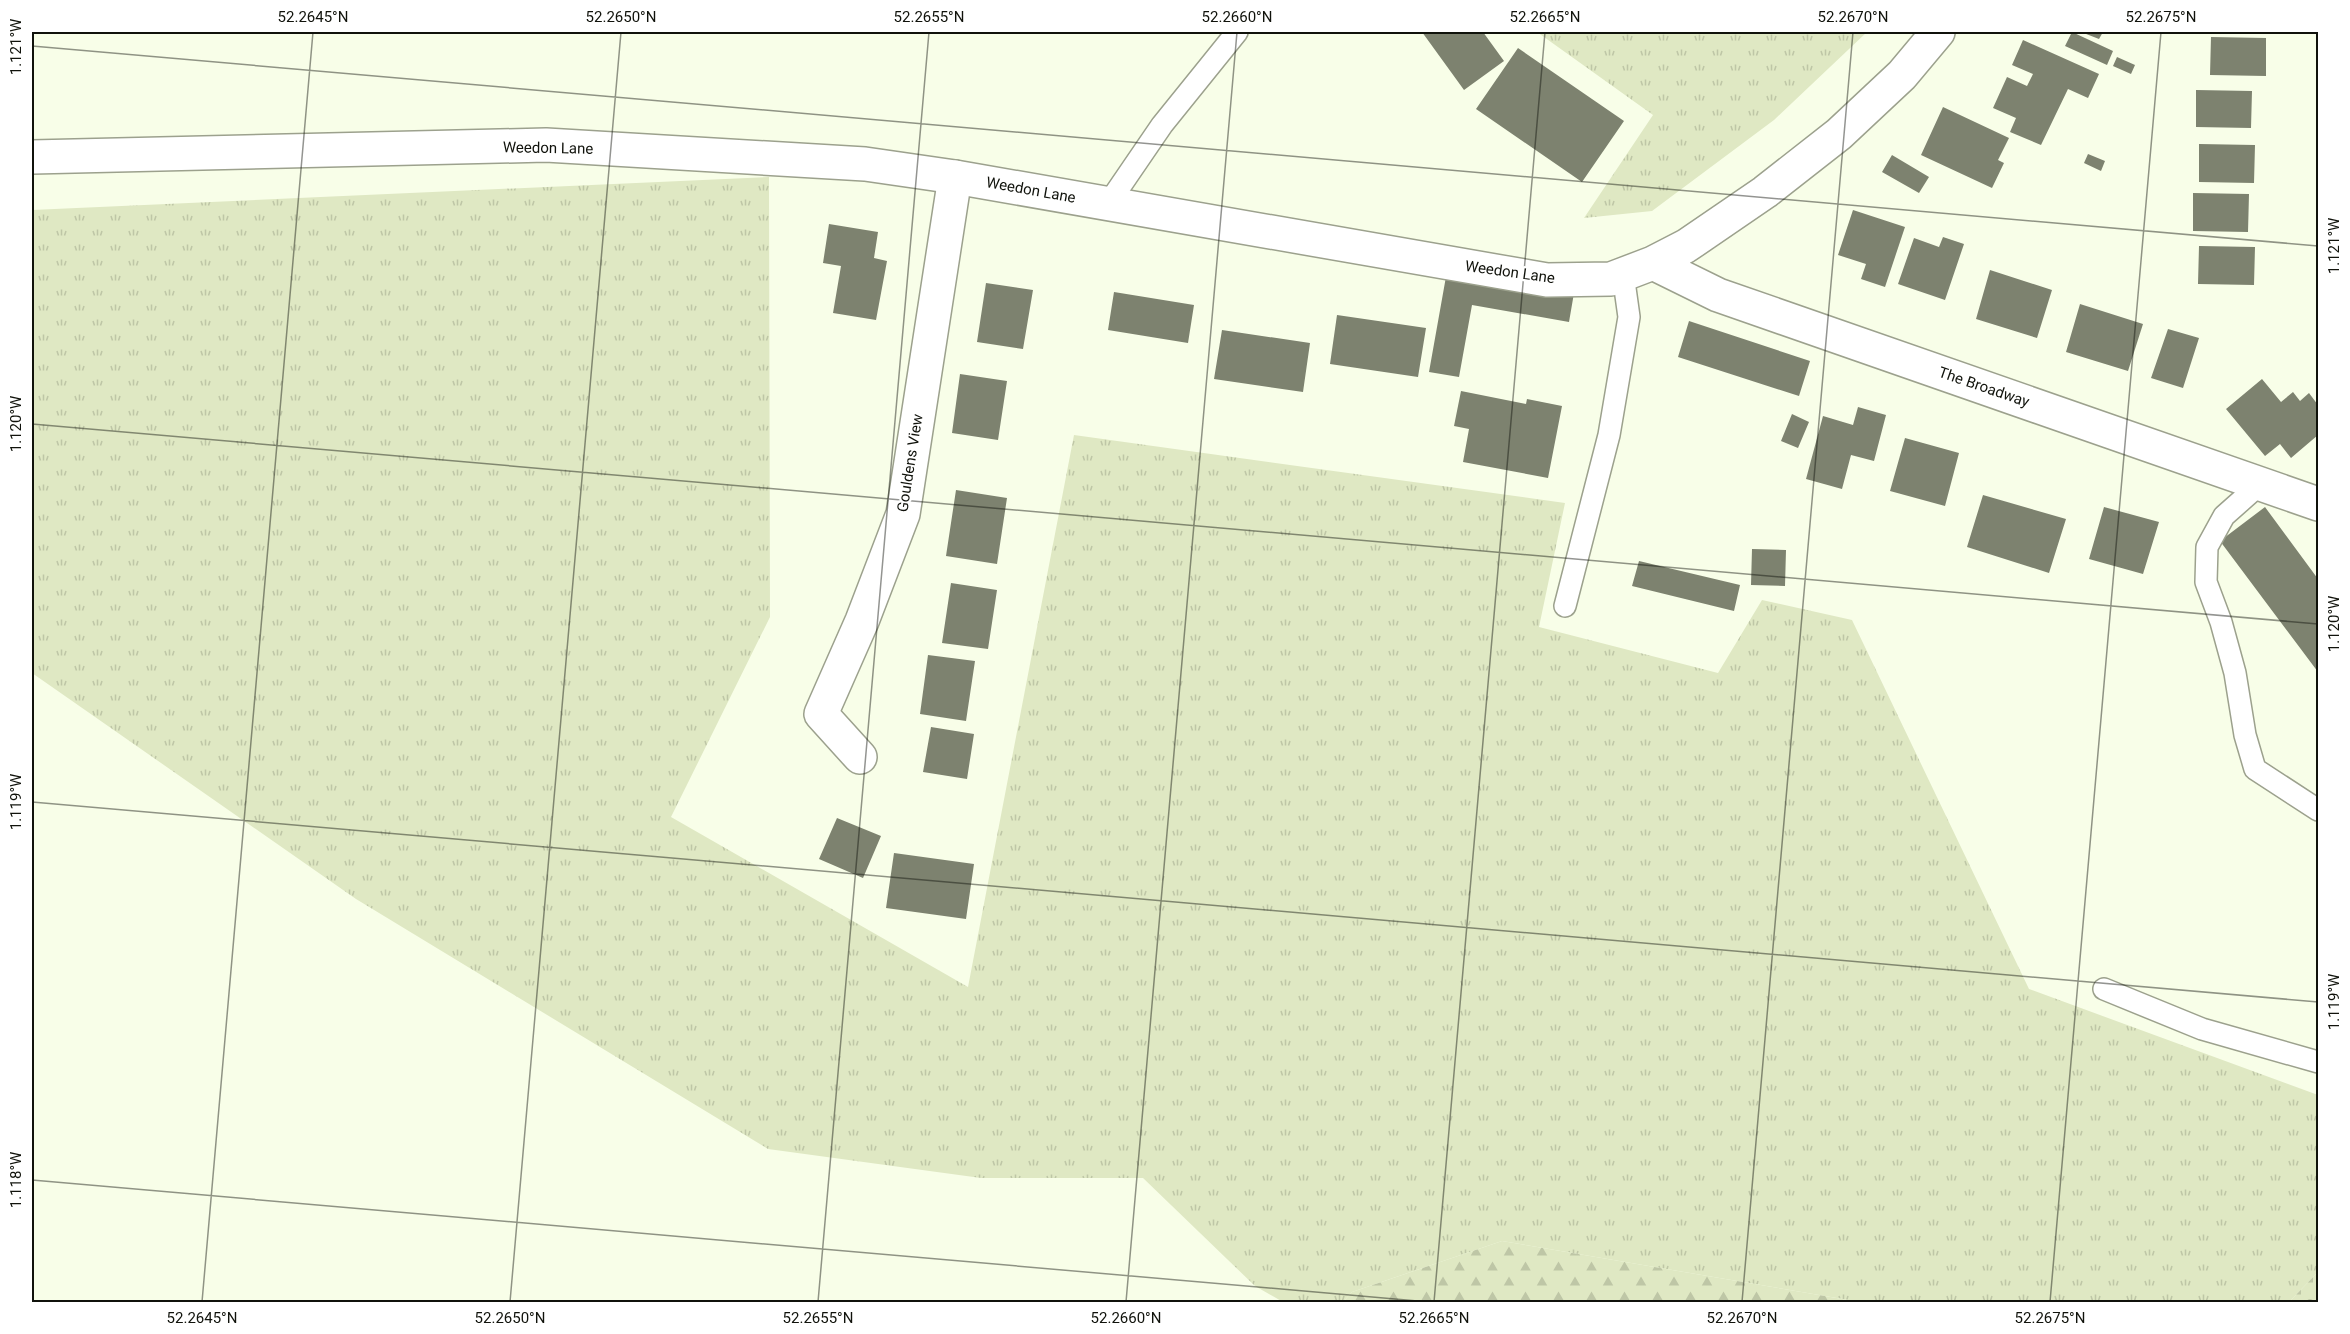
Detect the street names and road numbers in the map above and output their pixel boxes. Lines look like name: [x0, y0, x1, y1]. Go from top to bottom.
street label: Weedon Lane: [503, 138, 593, 158]
street label: Weedon Lane: [985, 173, 1077, 207]
street label: Weedon Lane: [1464, 257, 1556, 287]
street label: The Broadway: [1936, 363, 2032, 411]
street label: Gouldens View: [893, 413, 927, 513]

